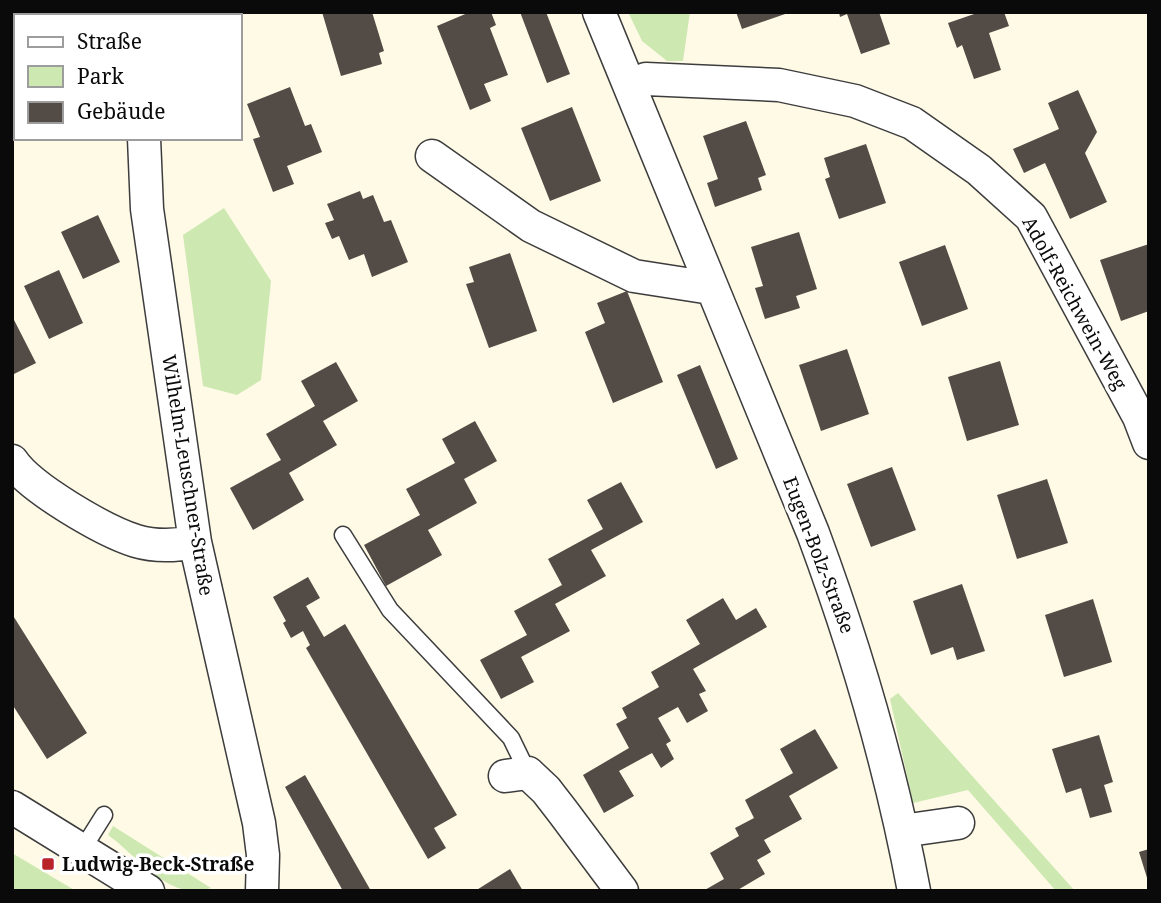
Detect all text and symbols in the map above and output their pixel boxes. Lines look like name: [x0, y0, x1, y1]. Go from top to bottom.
legend: [14, 14, 242, 140]
text: Straße: [77, 27, 142, 55]
text: Park: [77, 62, 124, 90]
text: Gebäude: [77, 97, 165, 125]
street label: Adolf-Reichwein-Weg: [1016, 212, 1134, 394]
street label: Wilhelm-Leuschner-Straße: [156, 353, 220, 597]
street label: Eugen-Bolz-Straße: [777, 473, 861, 637]
place label: Ludwig-Beck-Straße: [62, 851, 255, 877]
marker: Ludwig-Beck-Straße: [40, 856, 56, 872]

